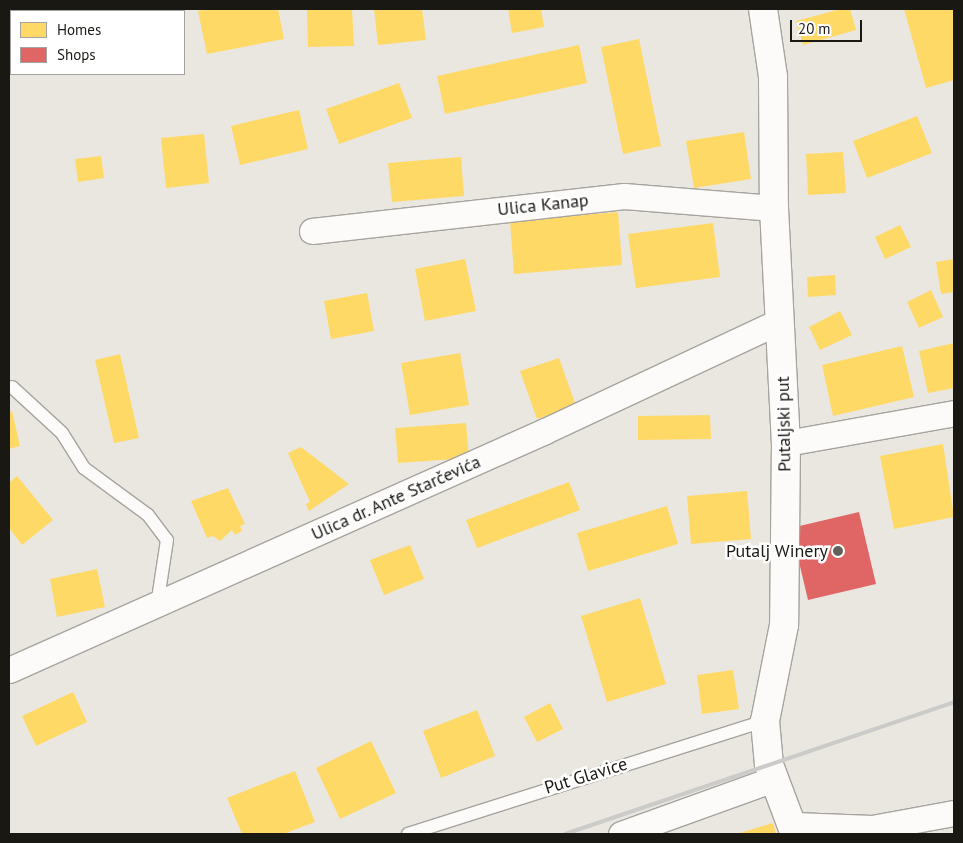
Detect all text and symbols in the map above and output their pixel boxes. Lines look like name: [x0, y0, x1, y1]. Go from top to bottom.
legend: [10, 10, 185, 75]
scale bar: [793, 10, 866, 42]
text: 20 m: [798, 19, 831, 38]
text: Homes: [57, 20, 101, 39]
text: Shops: [57, 45, 96, 64]
street label: Ulica Kanap: [496, 189, 590, 221]
street label: Putaljski put: [772, 376, 796, 472]
street label: Ulica dr. Ante Starčevića: [307, 451, 485, 545]
place label: Putalj Winery: [726, 540, 828, 562]
marker: Putalj Winery: [832, 545, 844, 557]
street label: Put Glavice: [542, 753, 630, 799]

